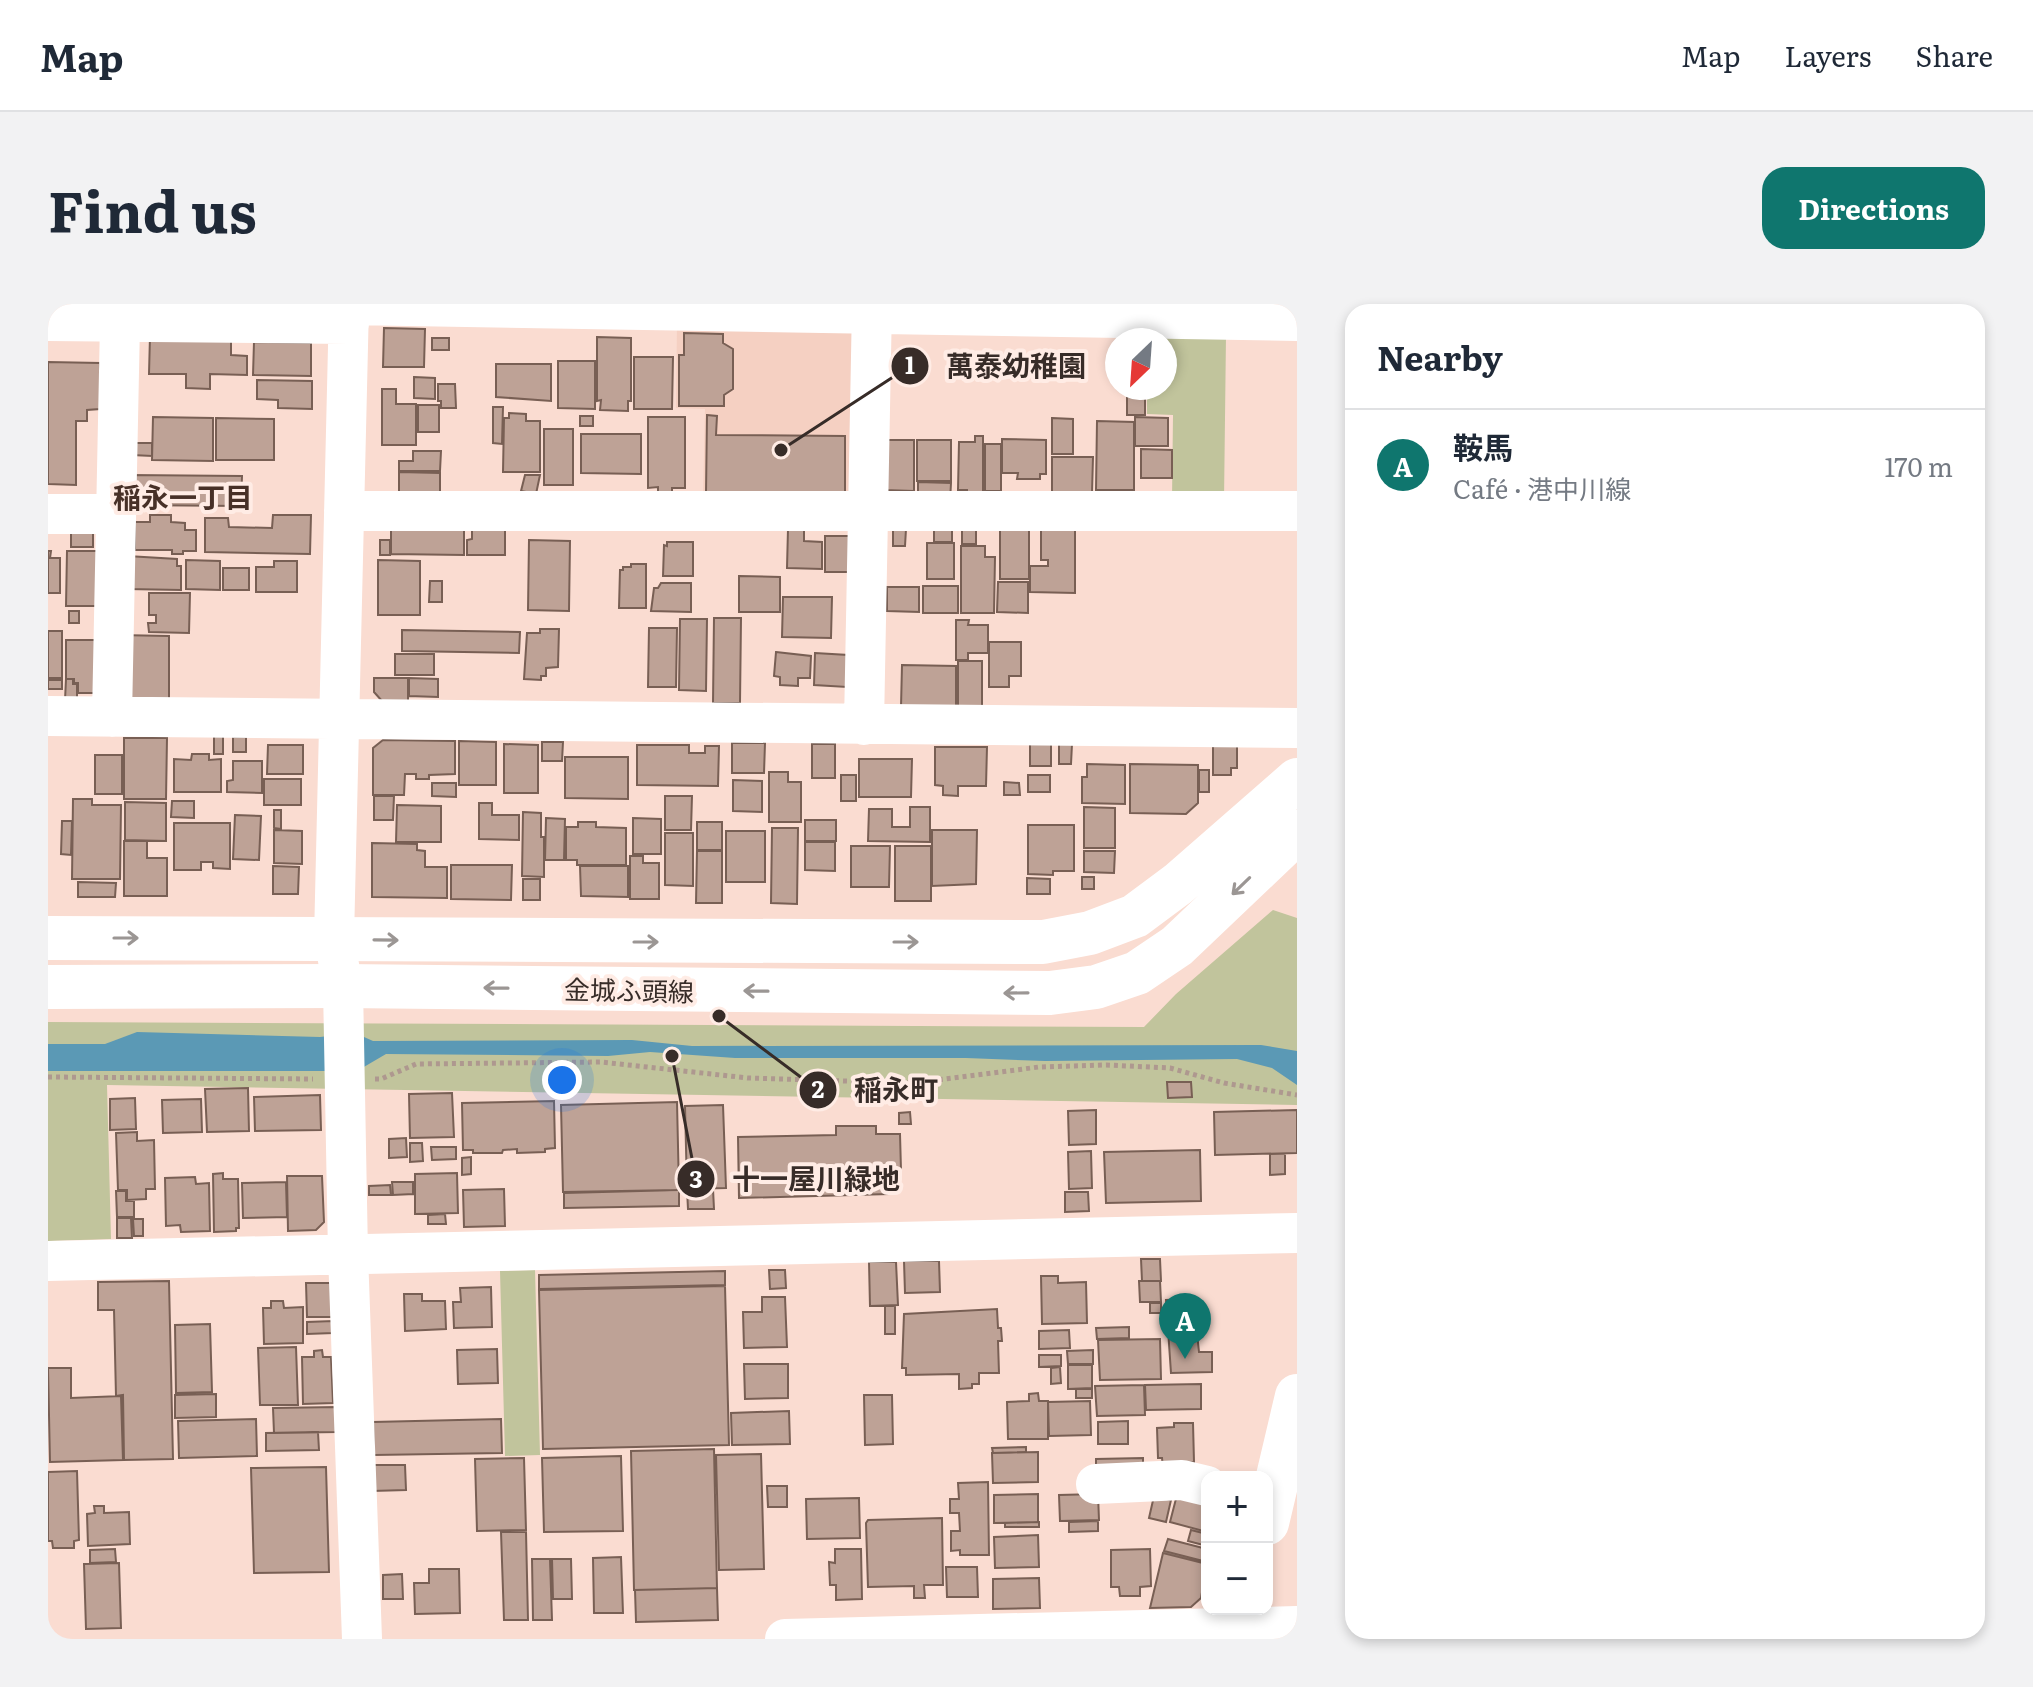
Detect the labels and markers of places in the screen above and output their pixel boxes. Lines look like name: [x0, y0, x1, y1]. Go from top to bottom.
callout: 萬泰幼稚園: [890, 340, 1102, 392]
callout: 稲永町: [798, 1064, 954, 1116]
callout: 十一屋川緑地: [676, 1153, 916, 1205]
pin: A: [1159, 1293, 1211, 1359]

